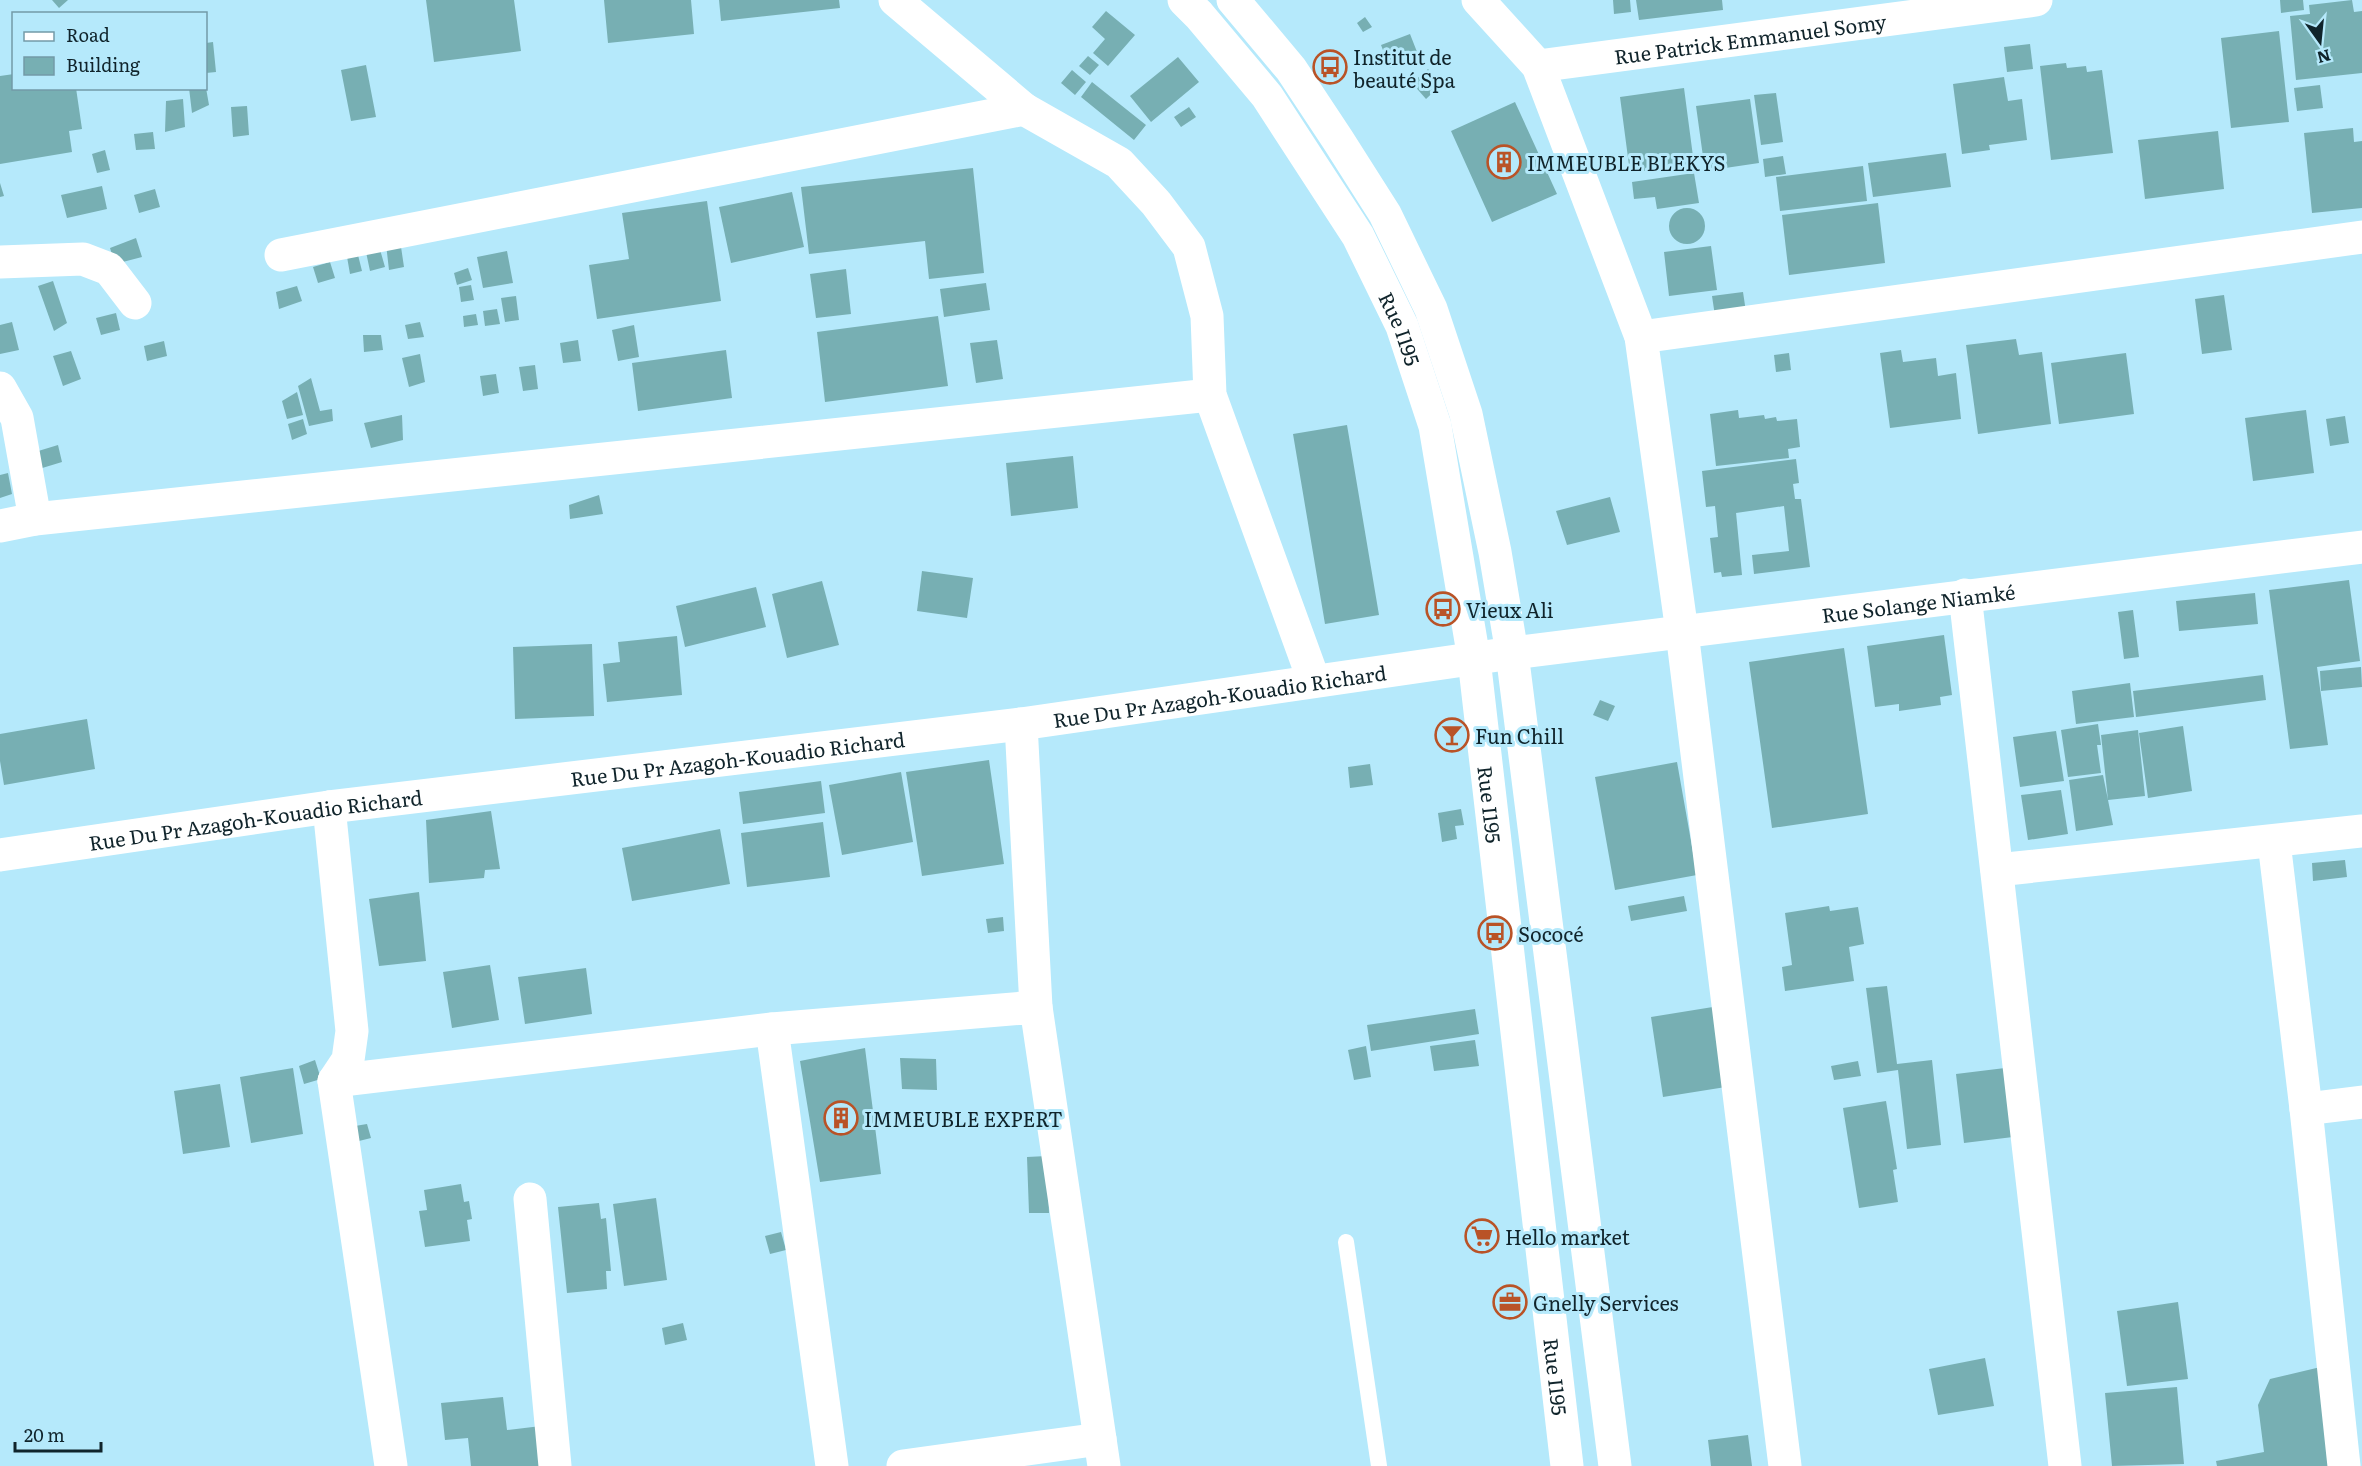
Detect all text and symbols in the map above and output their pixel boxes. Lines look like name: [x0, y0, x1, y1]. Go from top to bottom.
street label: Rue Patrick Emmanuel Somy: [1612, 5, 1889, 71]
legend: [12, 12, 207, 90]
north arrow: [2290, 12, 2350, 72]
text: Road: [66, 21, 110, 48]
place label: Institut de beauté Spa: [1353, 41, 1456, 94]
text: N: [2315, 44, 2334, 71]
bus stop icon: Institut de beauté Spa: [1312, 49, 1348, 85]
text: Building: [66, 51, 141, 78]
building icon: IMMEUBLE BLEKYS: [1486, 144, 1522, 180]
place label: IMMEUBLE BLEKYS: [1527, 147, 1725, 177]
street label: Rue I195: [1372, 286, 1429, 369]
street label: Rue Solange Niamké: [1820, 575, 2017, 629]
bus stop icon: Vieux Ali: [1425, 591, 1461, 627]
place label: Vieux Ali: [1466, 594, 1554, 624]
street label: Rue Du Pr Azagoh-Kouadio Richard: [1051, 656, 1388, 734]
bar icon: Fun Chill: [1434, 717, 1470, 753]
place label: Fun Chill: [1475, 720, 1564, 750]
street label: Rue Du Pr Azagoh-Kouadio Richard: [569, 723, 907, 793]
street label: Rue I195: [1471, 764, 1510, 845]
street label: Rue Du Pr Azagoh-Kouadio Richard: [87, 781, 424, 857]
bus stop icon: Sococé: [1477, 915, 1513, 951]
place label: Sococé: [1518, 918, 1584, 948]
building icon: IMMEUBLE EXPERT: [823, 1100, 859, 1136]
place label: IMMEUBLE EXPERT: [864, 1103, 1063, 1133]
supermarket icon: Hello market: [1464, 1218, 1500, 1254]
place label: Hello market: [1505, 1221, 1630, 1251]
office icon: Gnelly Services: [1492, 1284, 1528, 1320]
place label: Gnelly Services: [1533, 1287, 1679, 1317]
street label: Rue I195: [1537, 1336, 1576, 1417]
scale bar: [15, 1415, 100, 1453]
text: 20 m: [24, 1421, 65, 1448]

